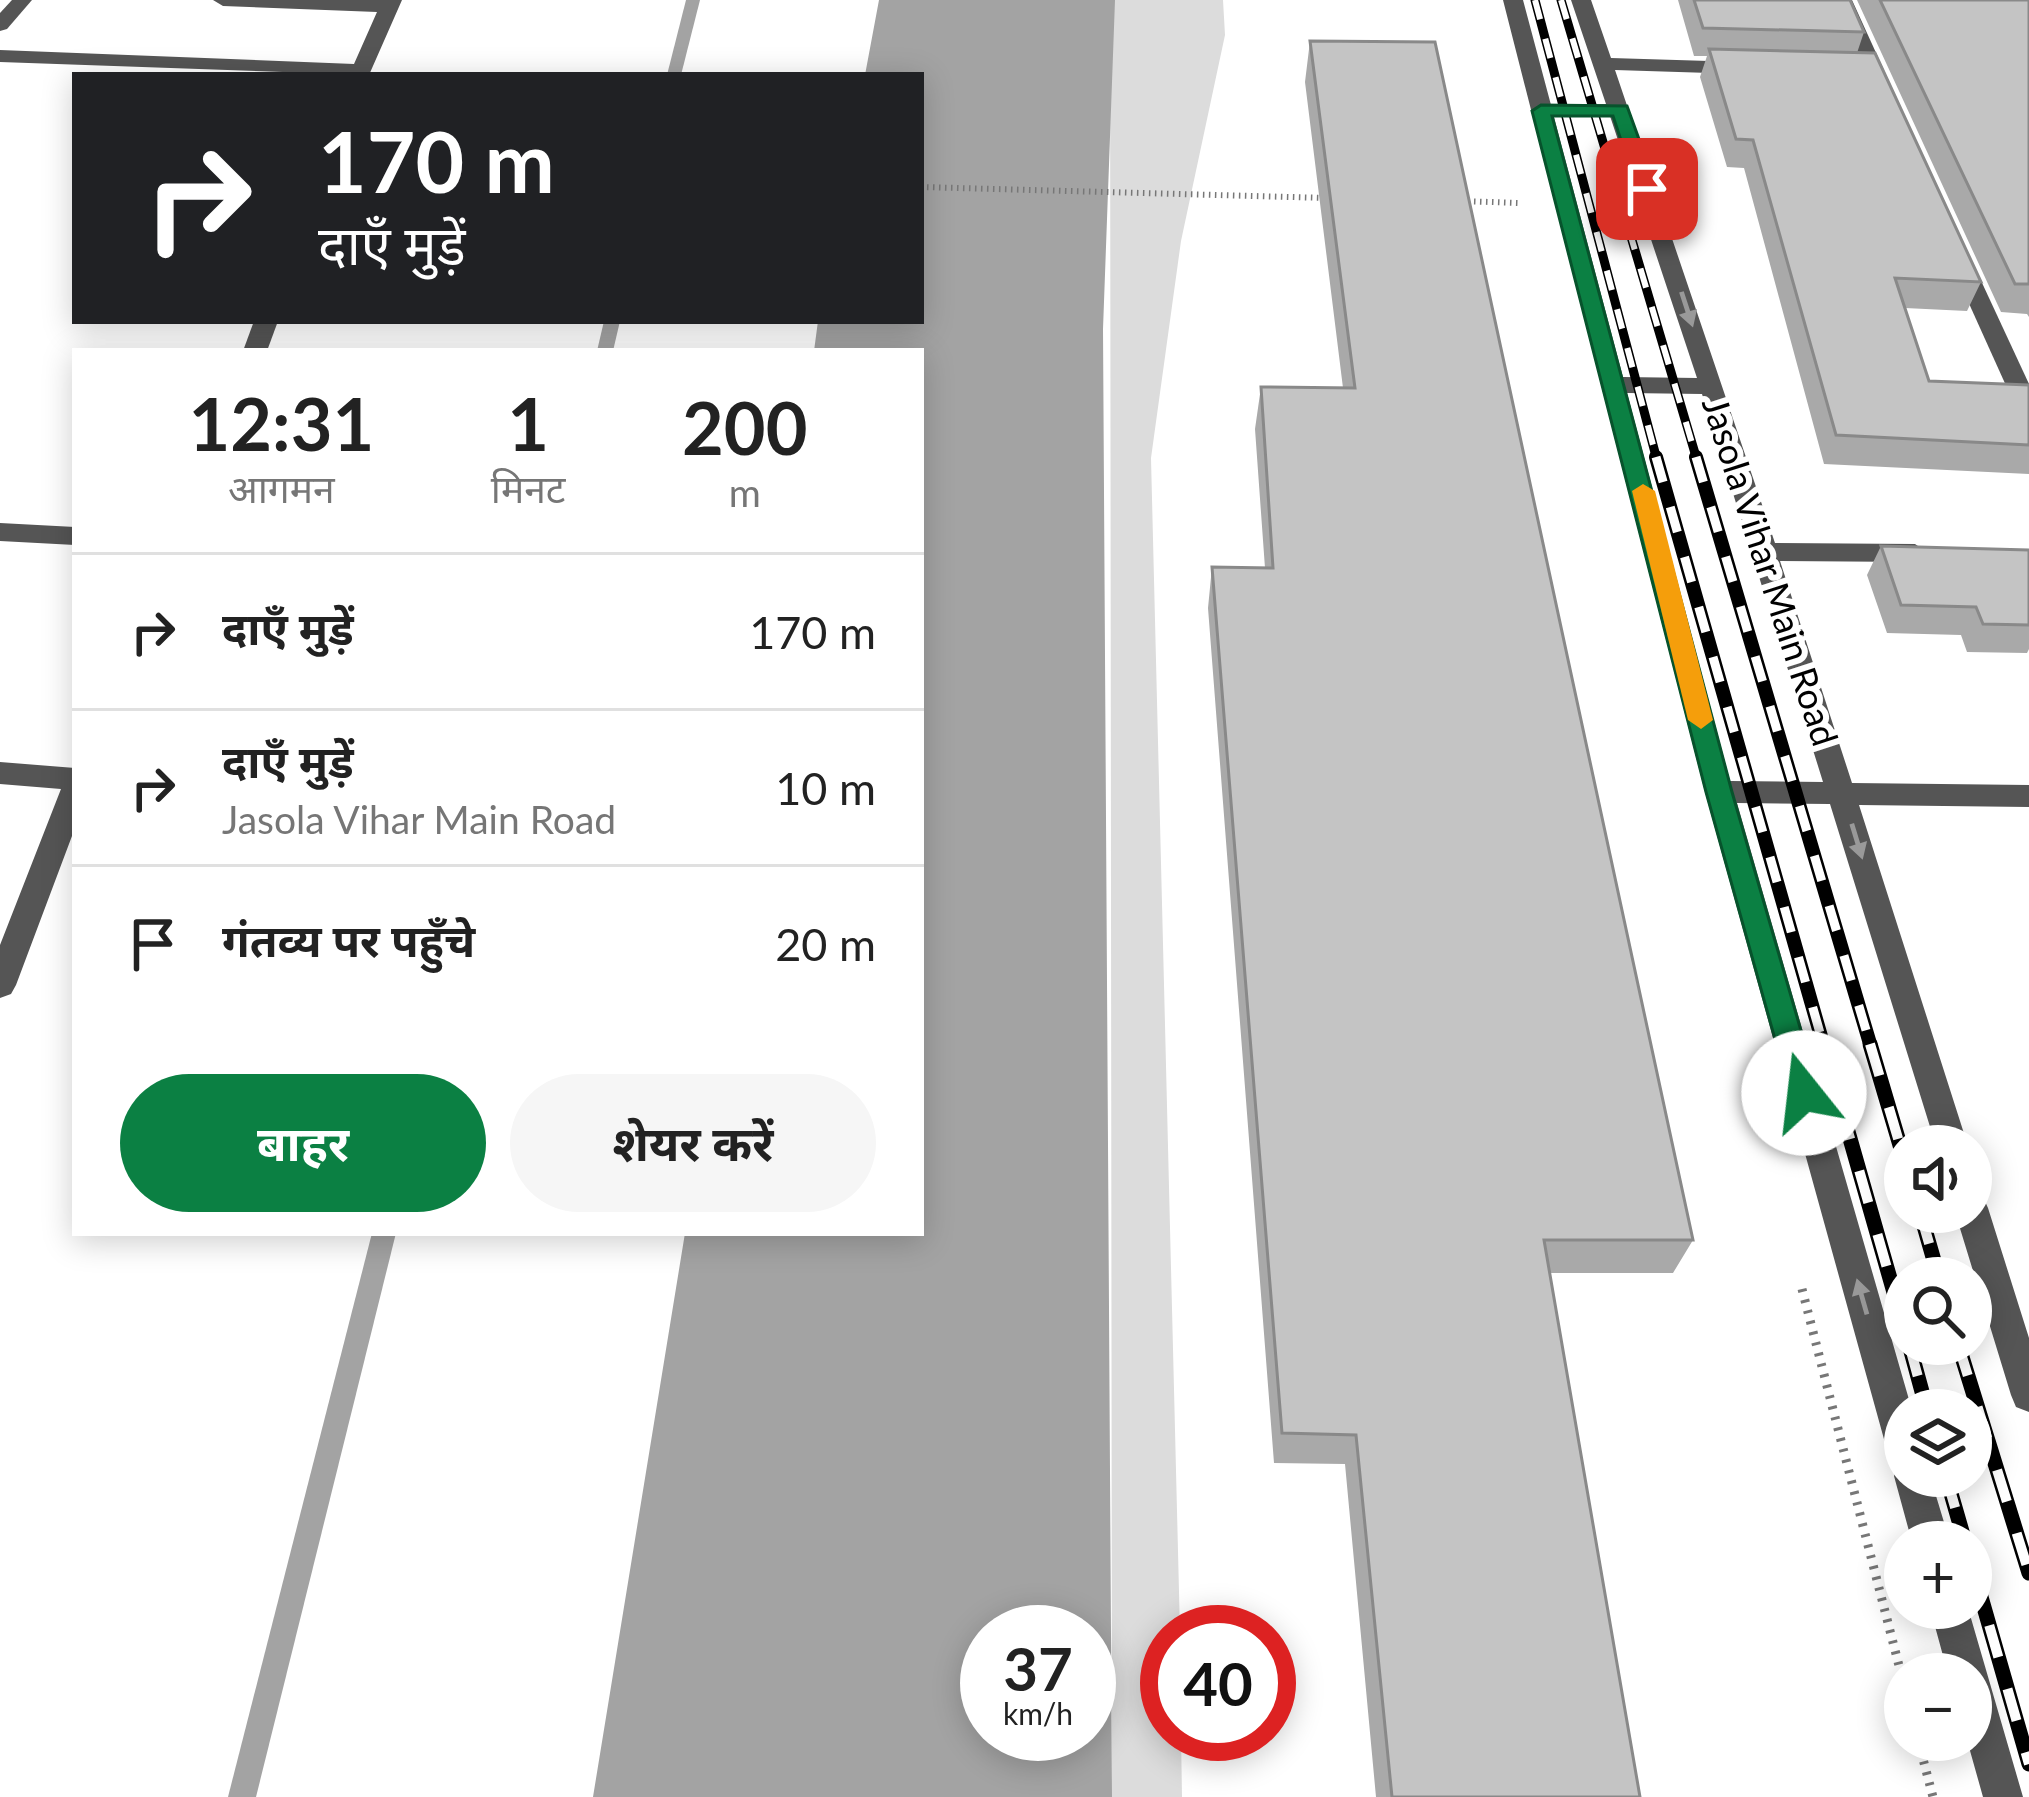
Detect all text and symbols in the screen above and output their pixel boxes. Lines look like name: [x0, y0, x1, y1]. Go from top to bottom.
text: 170 m: [318, 110, 555, 211]
icon: right: [120, 120, 276, 276]
pin: [1596, 138, 1698, 240]
icon: arrive: [1614, 156, 1680, 222]
text: दाएँ मुड़ें: [318, 212, 466, 277]
one-way arrow: [1678, 291, 1697, 328]
text: 12:31: [189, 380, 374, 466]
text: 1: [507, 380, 549, 466]
text: 200: [682, 384, 807, 470]
street label: Jasola Vihar Main Road: [1694, 391, 1848, 751]
text: आगमन: [228, 465, 335, 511]
text: मिनट: [491, 465, 566, 511]
text: m: [729, 469, 761, 515]
icon: right: [120, 599, 186, 665]
text: दाएँ मुड़ें: [222, 601, 354, 655]
text: 170 m: [749, 605, 876, 659]
text: दाएँ मुड़ें: [222, 734, 354, 788]
icon: right: [120, 755, 186, 821]
text: 10 m: [775, 761, 876, 815]
text: Jasola Vihar Main Road: [222, 796, 616, 842]
one-way arrow: [1849, 823, 1868, 860]
icon: arrive: [120, 911, 186, 977]
text: गंतव्य पर पहुँचे: [222, 913, 475, 967]
text: 20 m: [775, 917, 876, 971]
position arrow: [1741, 1030, 1867, 1156]
button: बाहर: [120, 1074, 486, 1212]
button: शेयर करें: [510, 1074, 876, 1212]
map controls: [1884, 1125, 1992, 1761]
button: sound: [1884, 1125, 1992, 1233]
button: search: [1884, 1257, 1992, 1365]
one-way arrow: [1852, 1278, 1870, 1314]
button: layers: [1884, 1389, 1992, 1497]
button: +: [1884, 1521, 1992, 1629]
speed limit sign: 40: [1140, 1605, 1296, 1761]
text: 37: [1003, 1632, 1073, 1704]
button: −: [1884, 1653, 1992, 1761]
text: km/h: [1003, 1695, 1073, 1731]

